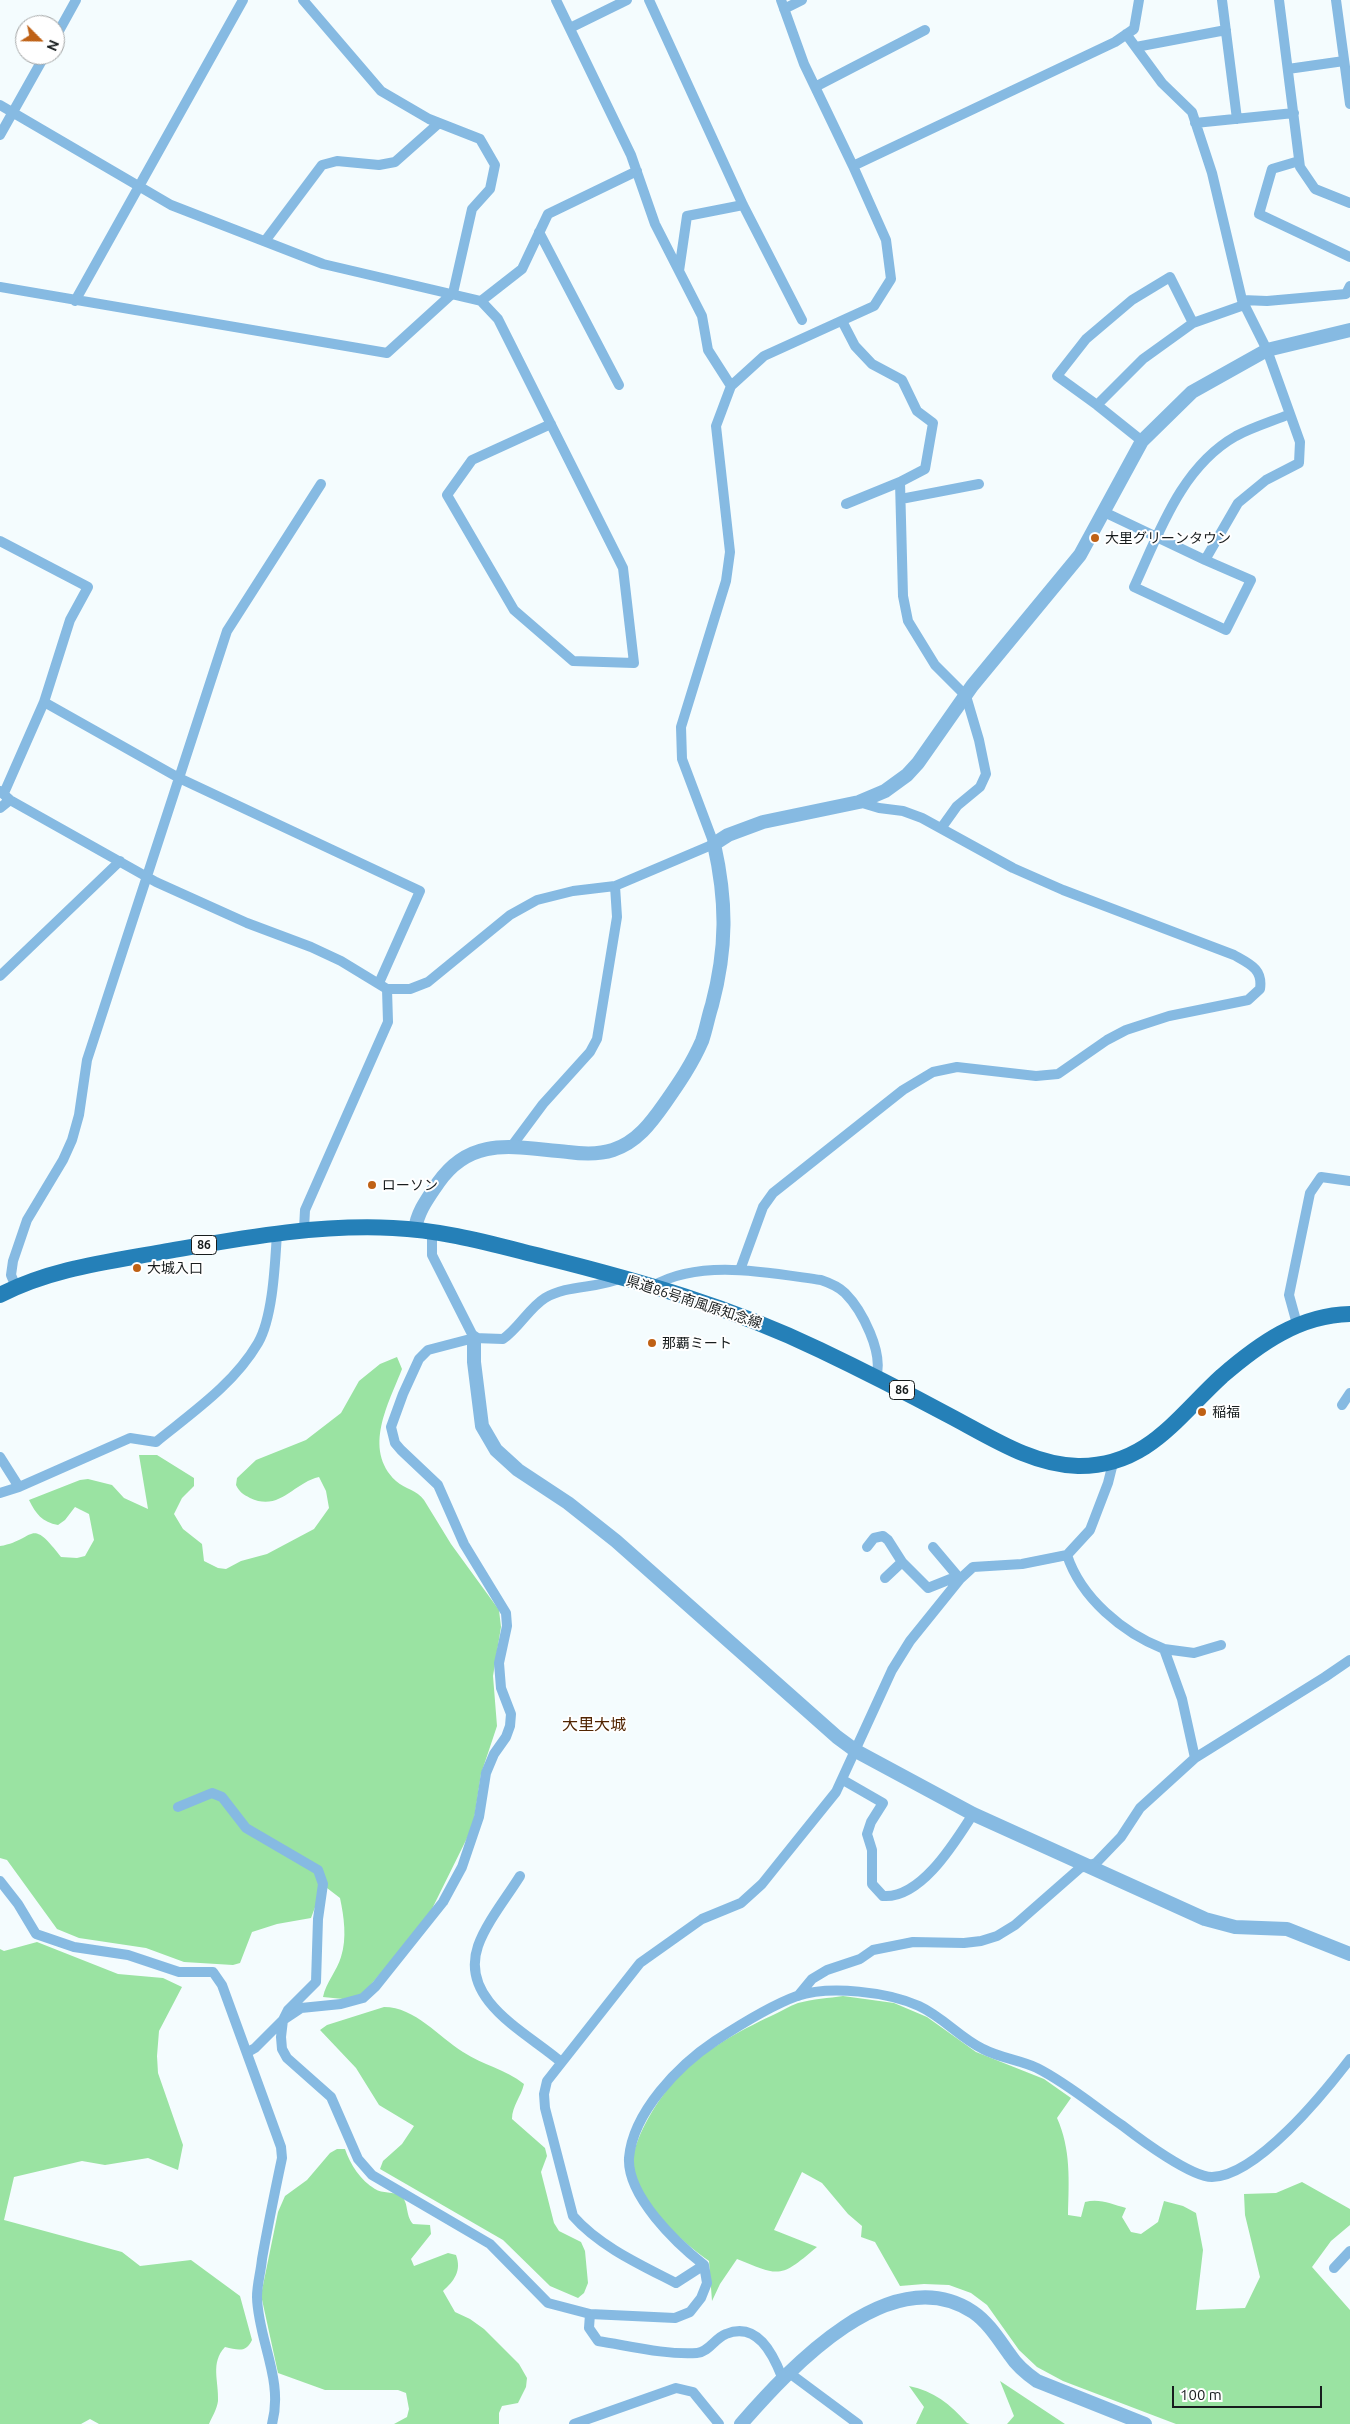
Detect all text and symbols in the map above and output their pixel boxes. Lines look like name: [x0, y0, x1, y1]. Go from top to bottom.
north arrow: [15, 15, 65, 65]
text: N: [43, 38, 62, 53]
place label: 大里グリーンタウン: [1105, 530, 1231, 546]
marker: 大里グリーンタウン: [1089, 532, 1101, 544]
place label: ローソン: [382, 1177, 438, 1193]
marker: ローソン: [366, 1179, 378, 1191]
road number: 86: [192, 1236, 216, 1254]
place label: 大城入口: [147, 1260, 203, 1276]
marker: 大城入口: [131, 1262, 143, 1274]
street label: 県道86号南風原知念線: [624, 1272, 764, 1332]
place label: 那覇ミート: [662, 1335, 732, 1351]
marker: 那覇ミート: [646, 1337, 658, 1349]
road number: 86: [890, 1380, 914, 1400]
place label: 稲福: [1212, 1404, 1240, 1420]
marker: 稲福: [1196, 1406, 1208, 1418]
district label: 大里大城: [562, 1715, 626, 1735]
scale bar: [1175, 2376, 1325, 2408]
text: 100 m: [1180, 2386, 1222, 2403]

